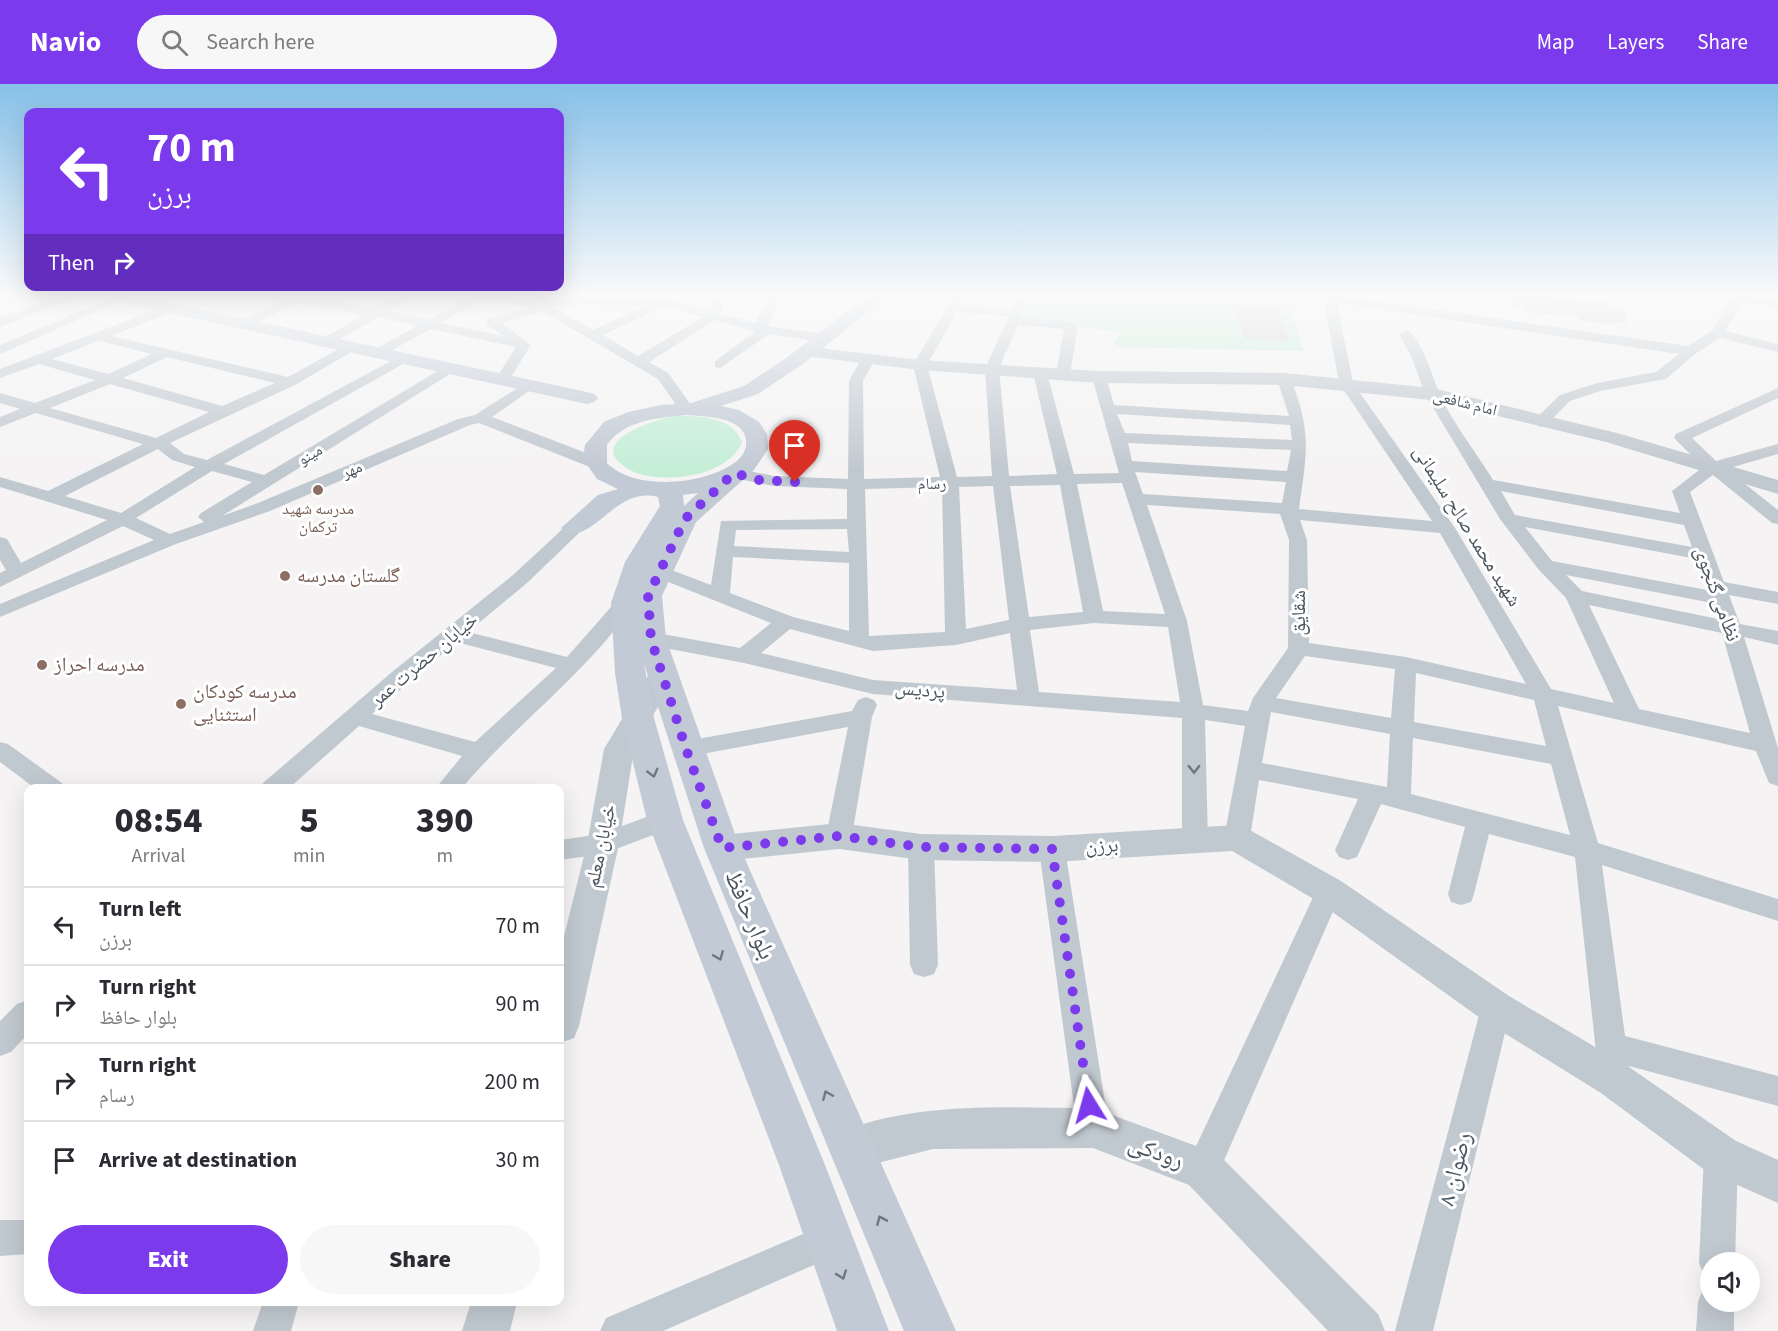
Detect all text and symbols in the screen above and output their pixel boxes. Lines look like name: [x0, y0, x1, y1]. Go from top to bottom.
search box: [137, 15, 557, 69]
text: Navio: [30, 22, 101, 62]
icon: search: [158, 26, 191, 59]
text: Search here: [206, 26, 315, 58]
text: Map: [1537, 27, 1574, 57]
text: Layers: [1607, 27, 1664, 57]
text: Share: [1697, 27, 1748, 57]
text: 70 m: [147, 118, 236, 178]
icon: left: [48, 132, 126, 210]
text: برزن: [147, 175, 192, 214]
icon: right: [107, 246, 140, 279]
text: Then: [48, 247, 95, 279]
street label: امام شافعی: [1431, 384, 1499, 422]
pin: [769, 420, 820, 482]
icon: arrive: [778, 429, 811, 462]
street label: مینو: [294, 439, 326, 471]
street label: شهید محمد صالح سلیمانی: [1406, 440, 1528, 612]
street label: مهر: [338, 456, 365, 484]
street label: رسام: [918, 473, 946, 495]
marker: مدرسه شهید ترکمان: [311, 483, 325, 497]
place label: مدرسه شهید ترکمان: [282, 498, 354, 538]
street label: نظامی گنجوی: [1687, 543, 1747, 645]
place label: گلستان مدرسه: [297, 562, 400, 590]
marker: گلستان مدرسه: [278, 569, 292, 583]
street label: شقایق: [1285, 590, 1313, 636]
street label: خیابان حضرت عمر: [363, 606, 484, 714]
place label: مدرسه احراز: [53, 651, 145, 679]
marker: مدرسه احراز: [35, 658, 49, 672]
street label: پردیس: [894, 674, 946, 706]
place label: مدرسه کودکان استثنایی: [193, 678, 297, 729]
marker: مدرسه کودکان استثنایی: [174, 697, 188, 711]
one-way arrow: [1187, 765, 1200, 774]
one-way arrow: [646, 767, 658, 778]
text: 08:54: [114, 795, 203, 846]
text: 5: [300, 795, 319, 846]
text: 390: [416, 795, 474, 846]
street label: خیابان معلم: [579, 802, 623, 890]
street label: برزن: [1085, 831, 1119, 861]
text: Arrival: [132, 842, 185, 870]
text: min: [293, 842, 325, 870]
text: m: [436, 842, 453, 870]
street label: بلوار حافظ: [716, 865, 784, 965]
text: Turn left: [99, 893, 181, 925]
icon: left: [48, 910, 81, 943]
text: 70 m: [495, 910, 540, 942]
text: برزن: [99, 926, 132, 954]
one-way arrow: [712, 950, 724, 961]
text: Turn right: [99, 971, 196, 1003]
icon: right: [48, 988, 81, 1021]
text: 90 m: [495, 988, 540, 1020]
text: بلوار حافظ: [99, 1004, 177, 1032]
text: Turn right: [99, 1049, 196, 1081]
icon: right: [48, 1066, 81, 1099]
text: 200 m: [485, 1066, 540, 1098]
position arrow: [1057, 1073, 1121, 1137]
text: رسام: [99, 1082, 135, 1110]
one-way arrow: [822, 1091, 834, 1102]
street label: رودکی: [1123, 1126, 1189, 1178]
street label: رضوان ۸: [1429, 1129, 1481, 1209]
icon: arrive: [48, 1144, 81, 1177]
text: Arrive at destination: [99, 1144, 297, 1176]
text: 30 m: [495, 1144, 540, 1176]
one-way arrow: [876, 1215, 888, 1226]
button: Exit: [48, 1225, 288, 1294]
button: Share: [300, 1225, 540, 1294]
map controls: [1700, 1252, 1760, 1312]
button: sound: [1700, 1252, 1760, 1312]
one-way arrow: [835, 1270, 848, 1280]

